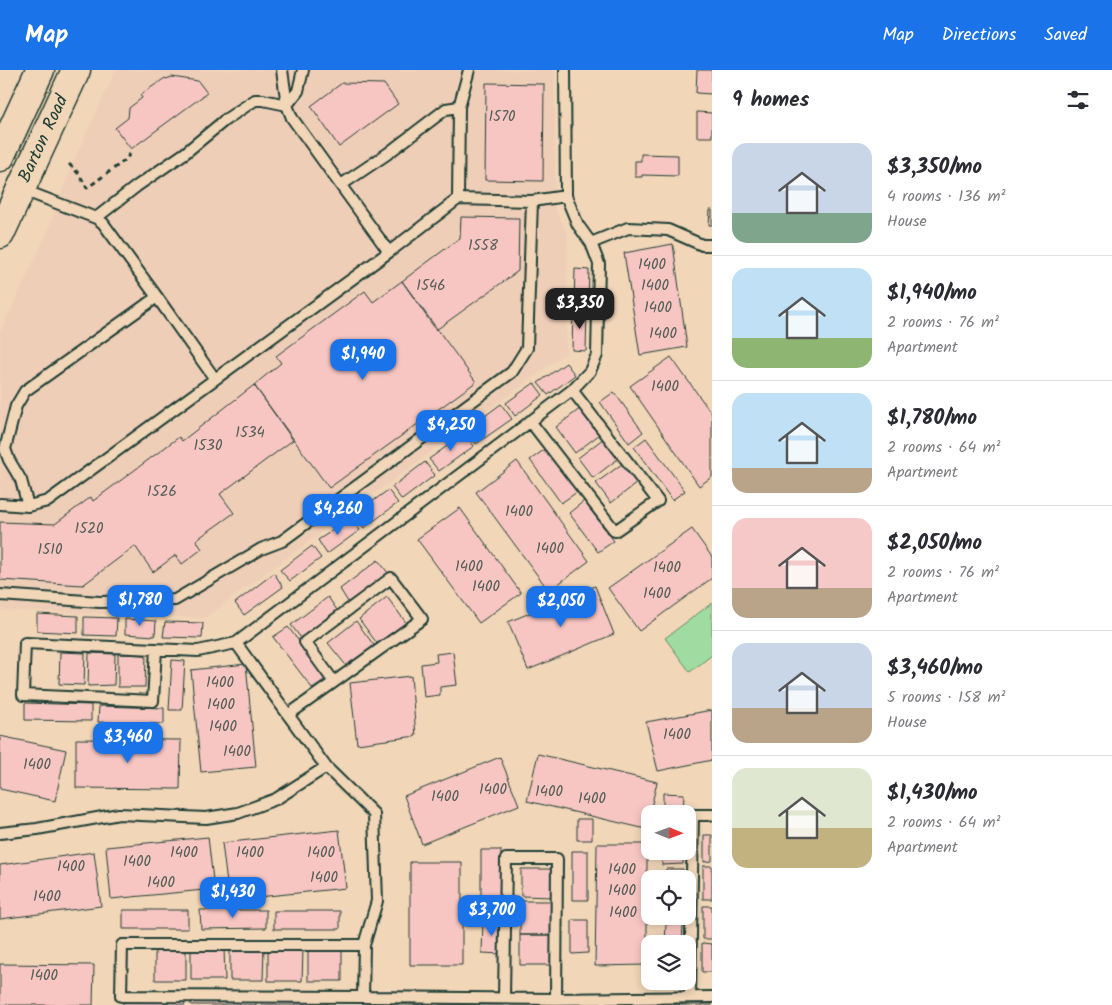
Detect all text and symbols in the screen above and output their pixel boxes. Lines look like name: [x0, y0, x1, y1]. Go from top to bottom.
text: Map: [25, 16, 68, 55]
text: Map: [882, 21, 914, 50]
text: Directions: [942, 21, 1016, 50]
text: Saved: [1044, 21, 1087, 50]
text: 9 homes: [732, 84, 809, 117]
icon: filters: [1064, 86, 1092, 114]
street label: Barton Road: [11, 89, 77, 188]
house number: 1570: [488, 105, 516, 129]
text: $3,350/mo: [887, 151, 982, 184]
icon: home: [772, 163, 832, 223]
text: 4 rooms · 136 m²: [887, 184, 1005, 209]
text: House: [887, 209, 927, 234]
house number: 1558: [468, 234, 499, 258]
house number: 1400: [638, 253, 666, 277]
house number: 1546: [416, 274, 446, 298]
house number: 1400: [641, 274, 669, 298]
text: $1,940/mo: [887, 277, 977, 310]
pin: $3,350: [539, 288, 621, 330]
icon: home: [772, 288, 832, 348]
text: $3,350: [556, 291, 604, 316]
house number: 1400: [644, 296, 672, 320]
text: 2 rooms · 76 m²: [887, 310, 999, 335]
house number: 1400: [649, 322, 677, 346]
text: Apartment: [887, 335, 958, 360]
pin: $1,940: [322, 338, 404, 381]
text: $1,940: [341, 342, 385, 367]
house number: 1400: [651, 375, 679, 399]
text: $1,780/mo: [887, 402, 977, 435]
pin: $4,250: [410, 410, 492, 452]
text: $4,250: [427, 413, 475, 438]
icon: home: [772, 413, 832, 473]
house number: 1534: [235, 421, 265, 445]
house number: 1530: [194, 434, 223, 458]
text: 2 rooms · 64 m²: [887, 435, 1000, 460]
text: Apartment: [887, 460, 958, 485]
house number: 1526: [147, 480, 177, 504]
pin: $4,260: [297, 494, 379, 536]
text: $4,260: [314, 497, 362, 522]
house number: 1400: [505, 500, 533, 524]
house number: 1520: [75, 517, 104, 541]
text: $2,050/mo: [887, 527, 982, 560]
house number: 1400: [536, 537, 564, 561]
house number: 1510: [38, 538, 63, 562]
icon: home: [772, 538, 832, 598]
house number: 1400: [455, 555, 483, 579]
house number: 1400: [653, 556, 681, 580]
text: 2 rooms · 76 m²: [887, 560, 999, 585]
house number: 1400: [472, 575, 500, 599]
house number: 1400: [643, 582, 671, 606]
pin: $1,780: [99, 584, 181, 627]
text: Apartment: [887, 585, 958, 610]
pin: $2,050: [520, 586, 602, 628]
text: $1,780: [118, 588, 162, 613]
text: $2,050: [537, 589, 585, 614]
text: $3,460/mo: [887, 652, 983, 685]
icon: home: [772, 663, 832, 723]
house number: 1400: [206, 671, 234, 695]
text: 5 rooms · 158 m²: [887, 685, 1005, 710]
house number: 1400: [207, 693, 235, 717]
text: House: [887, 710, 927, 735]
house number: 1400: [209, 715, 237, 739]
pin: $3,460: [87, 722, 169, 764]
house number: 1400: [663, 723, 691, 747]
text: $3,460: [104, 725, 152, 750]
house number: 1400: [223, 740, 251, 764]
house number: 1400: [23, 753, 51, 777]
text: $1,430/mo: [887, 777, 978, 810]
house number: 1400: [479, 778, 507, 802]
house number: 1400: [535, 780, 563, 804]
house number: 1400: [431, 785, 459, 809]
house number: 1400: [578, 787, 606, 811]
icon: home: [772, 788, 832, 848]
north arrow: [641, 805, 696, 860]
map controls: [641, 805, 696, 990]
text: 2 rooms · 64 m²: [887, 810, 1000, 835]
text: Apartment: [887, 835, 958, 860]
house number: 1400: [170, 841, 198, 865]
house number: 1400: [236, 841, 264, 865]
house number: 1400: [307, 841, 335, 865]
house number: 1400: [123, 850, 151, 874]
house number: 1400: [57, 855, 85, 879]
house number: 1400: [608, 858, 636, 882]
house number: 1400: [310, 866, 338, 890]
button: locate: [641, 870, 696, 925]
house number: 1400: [147, 871, 175, 895]
pin: $1,430: [192, 876, 274, 919]
house number: 1400: [608, 879, 636, 903]
text: $1,430: [211, 880, 255, 905]
house number: 1400: [33, 885, 61, 909]
pin: $3,700: [451, 894, 533, 937]
text: $3,700: [469, 898, 515, 923]
house number: 1400: [609, 901, 637, 925]
button: layers: [641, 935, 696, 990]
house number: 1400: [30, 964, 58, 988]

